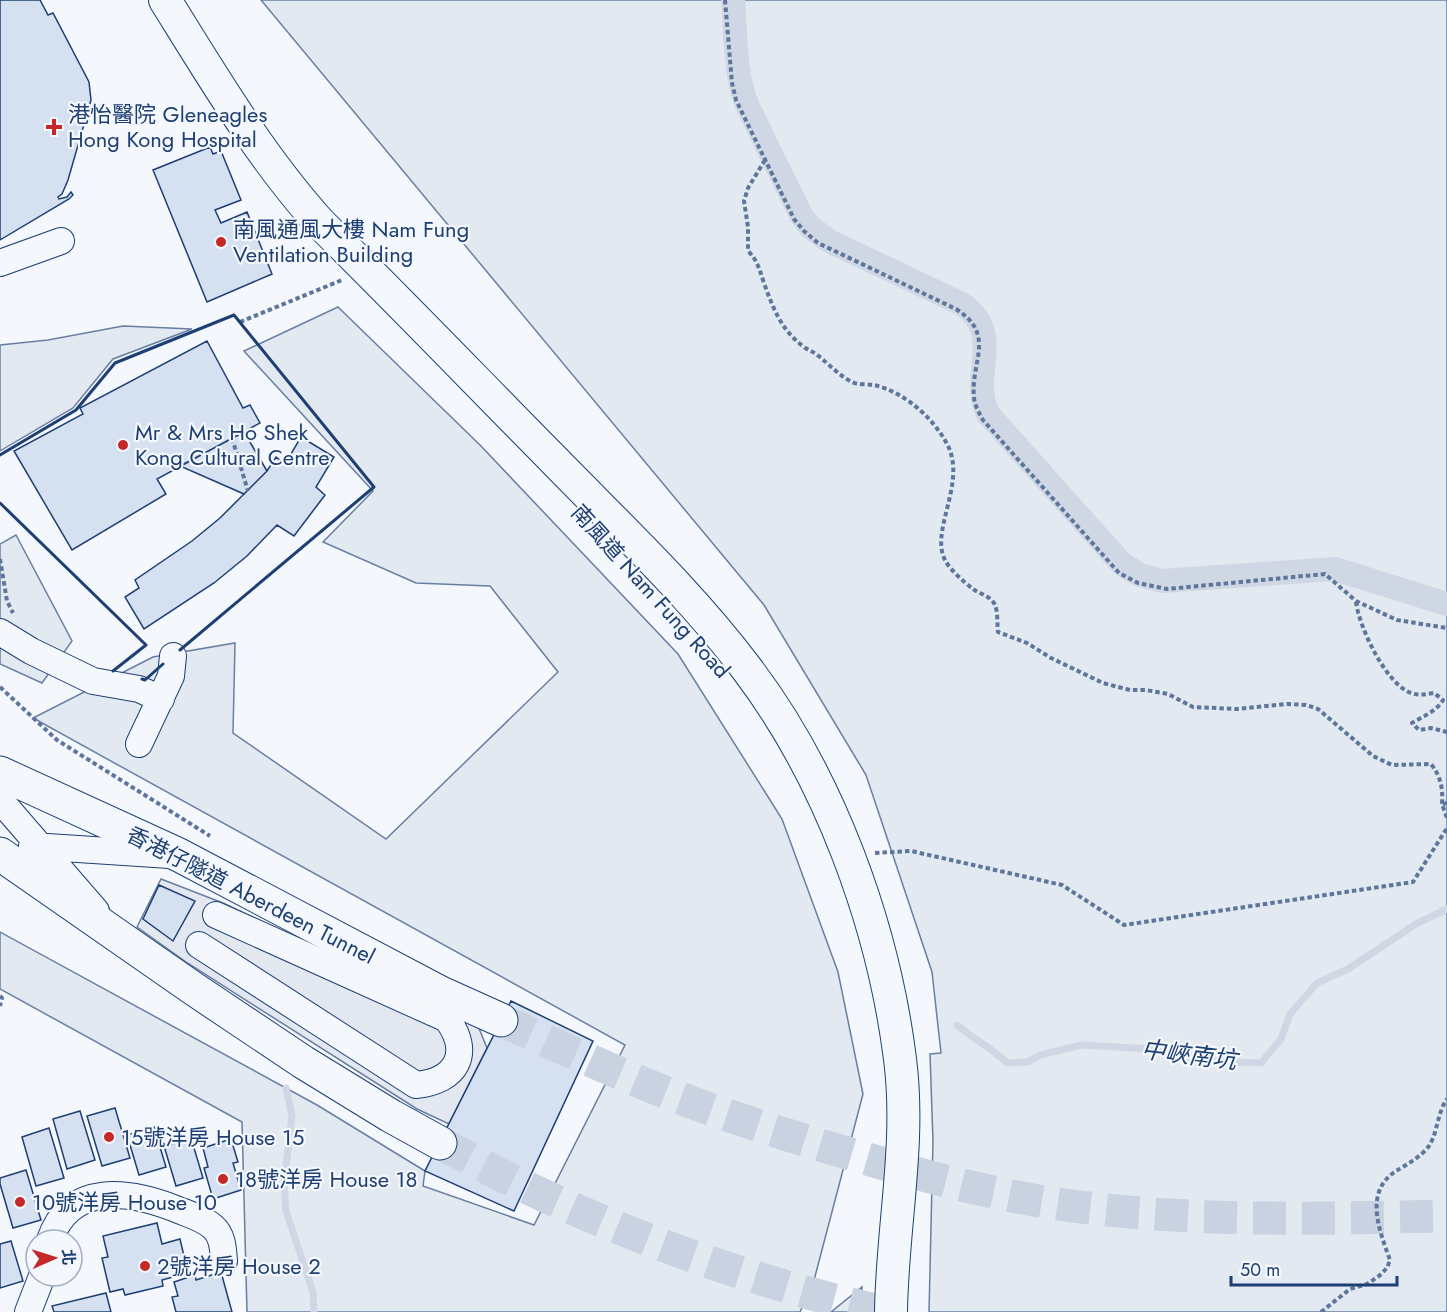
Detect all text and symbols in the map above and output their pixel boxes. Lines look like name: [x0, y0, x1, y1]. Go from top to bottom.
place label: 港怡醫院 Gleneagles Hong Kong Hospital: [68, 98, 267, 155]
marker: 港怡醫院 Gleneagles Hong Kong Hospital: [45, 118, 63, 136]
place label: 南風通風大樓 Nam Fung Ventilation Building: [233, 213, 469, 270]
marker: 南風通風大樓 Nam Fung Ventilation Building: [214, 235, 228, 249]
place label: Mr & Mrs Ho Shek Kong Cultural Centre: [135, 416, 330, 473]
marker: Mr & Mrs Ho Shek Kong Cultural Centre: [116, 438, 130, 452]
street label: 南風道 Nam Fung Road: [564, 497, 738, 685]
street label: 香港仔隧道 Aberdeen Tunnel: [121, 818, 381, 972]
water label: 中峽南坑: [1139, 1031, 1242, 1078]
place label: 15號洋房 House 15: [121, 1121, 304, 1153]
marker: 15號洋房 House 15: [102, 1130, 116, 1144]
place label: 18號洋房 House 18: [235, 1163, 418, 1195]
marker: 18號洋房 House 18: [216, 1172, 230, 1186]
place label: 10號洋房 House 10: [32, 1186, 217, 1218]
marker: 10號洋房 House 10: [13, 1195, 27, 1209]
north arrow: [24, 1228, 84, 1288]
text: 北: [57, 1249, 80, 1266]
scale bar: [1231, 1249, 1398, 1287]
place label: 2號洋房 House 2: [157, 1250, 321, 1282]
text: 50 m: [1240, 1257, 1280, 1283]
marker: 2號洋房 House 2: [138, 1259, 152, 1273]

